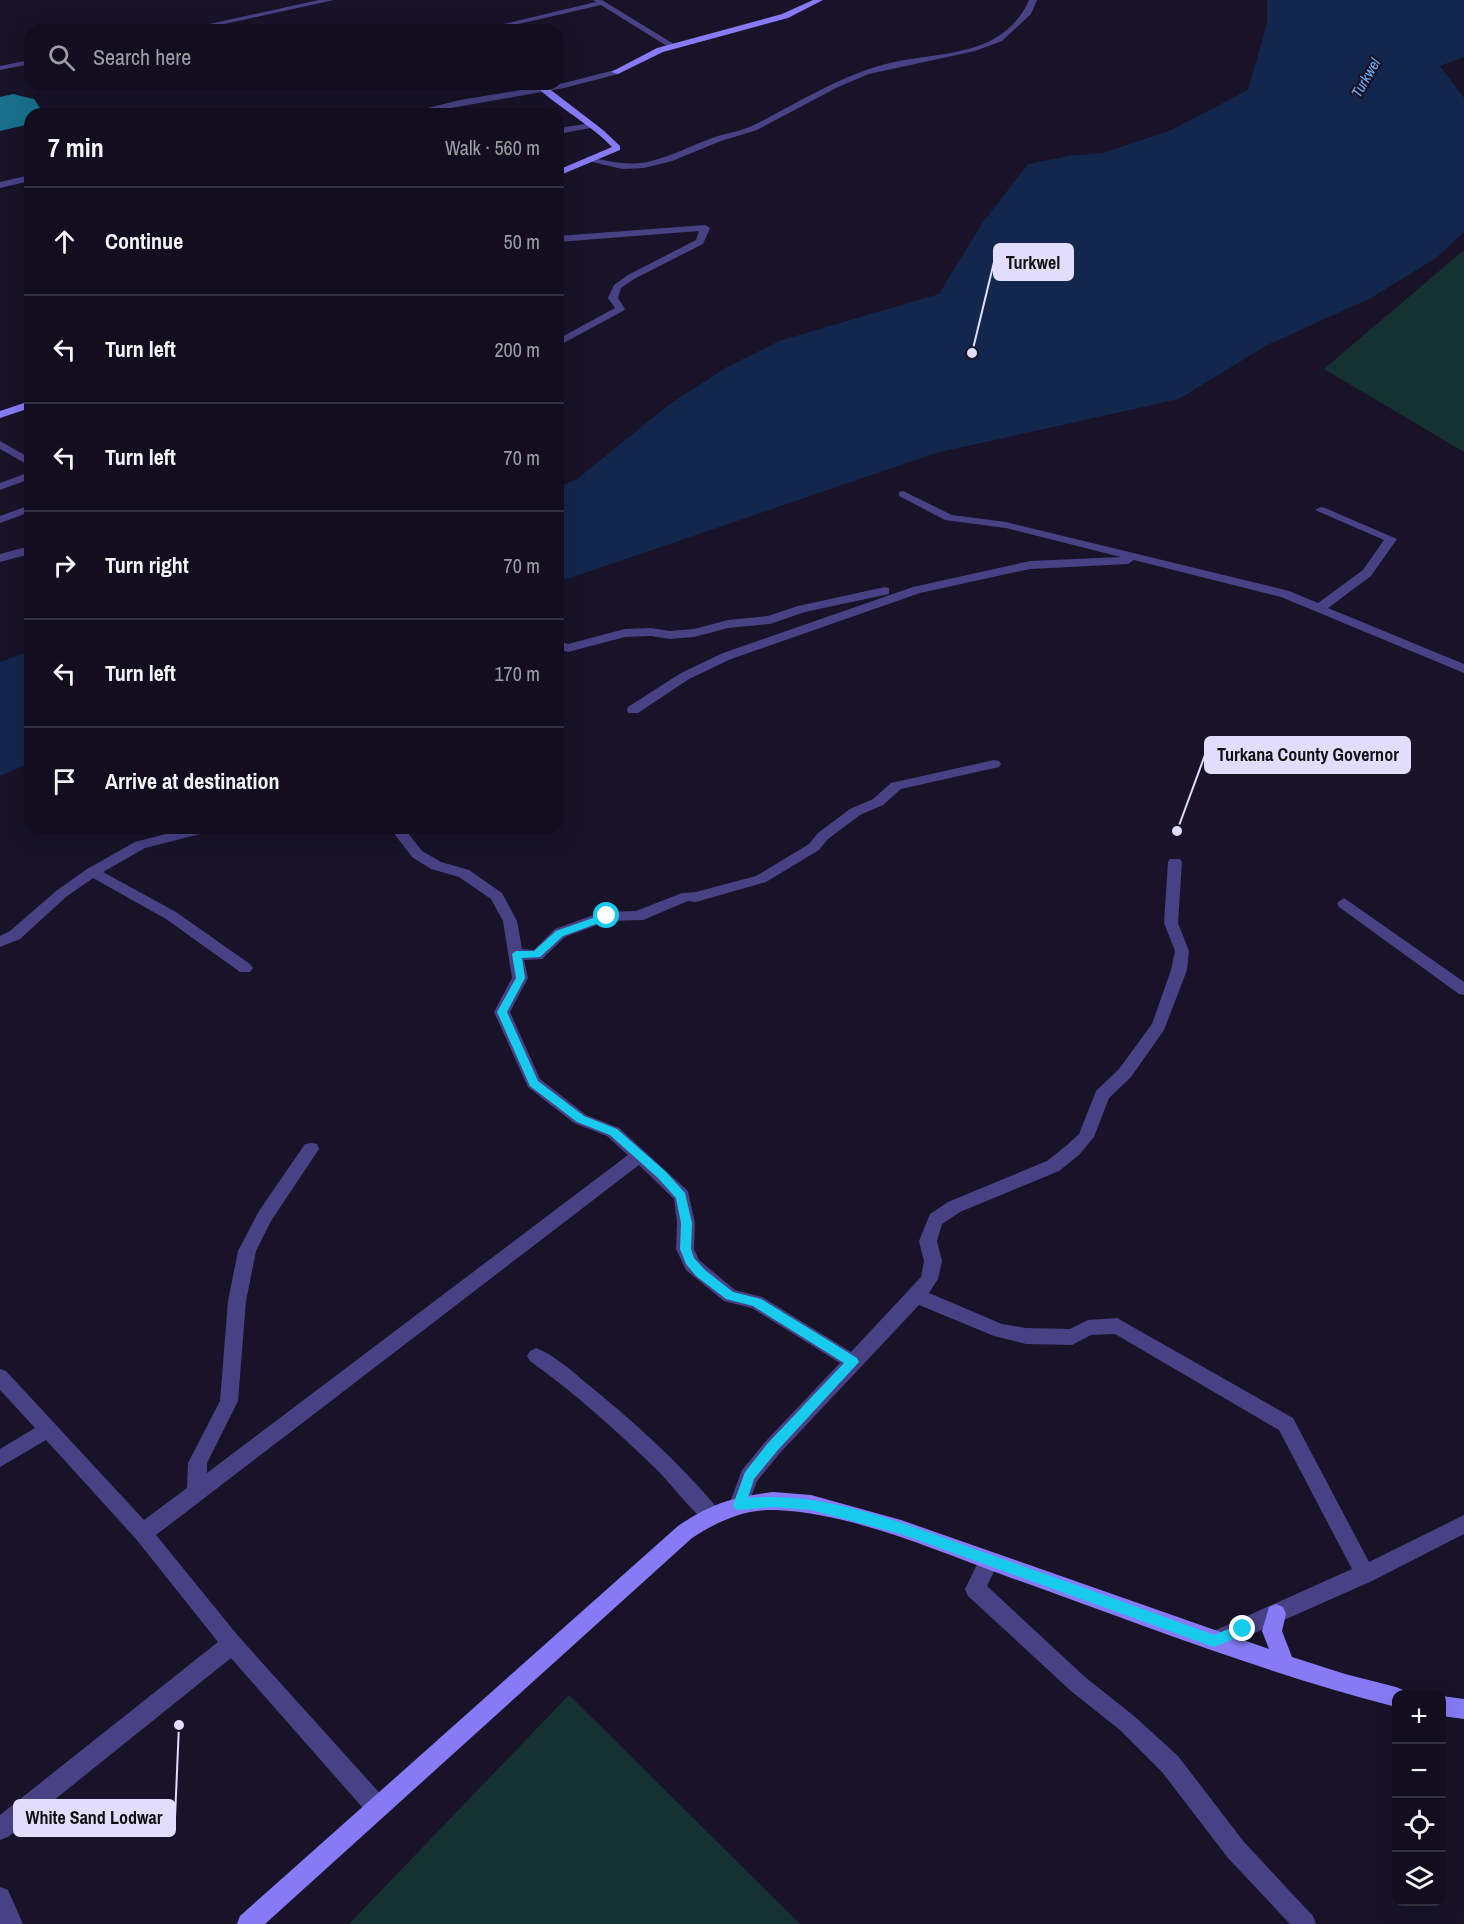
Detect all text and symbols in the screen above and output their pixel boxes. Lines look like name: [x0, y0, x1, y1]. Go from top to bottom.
search box: [24, 24, 564, 90]
icon: search: [45, 41, 78, 74]
text: Search here: [93, 42, 191, 72]
water label: Turkwel: [1346, 54, 1385, 101]
text: 7 min: [48, 130, 104, 165]
text: Walk · 560 m: [445, 134, 540, 161]
icon: ahead: [48, 225, 81, 258]
text: Continue: [105, 226, 183, 256]
text: 50 m: [504, 228, 540, 255]
callout: Turkwel: [994, 244, 1073, 280]
text: Turkwel: [1006, 250, 1060, 275]
icon: left: [48, 333, 81, 366]
text: Turn left: [105, 334, 176, 364]
text: 200 m: [494, 336, 540, 363]
icon: left: [48, 441, 81, 474]
text: Turn left: [105, 442, 176, 472]
text: 70 m: [504, 444, 540, 471]
icon: right: [48, 549, 81, 582]
text: Turn right: [105, 550, 189, 580]
text: 70 m: [504, 552, 540, 579]
icon: left: [48, 657, 81, 690]
text: Turn left: [105, 658, 176, 688]
text: 170 m: [494, 660, 540, 687]
callout: Turkana County Governor: [1205, 737, 1410, 773]
text: Turkana County Governor: [1217, 742, 1399, 767]
icon: arrive: [48, 765, 81, 798]
text: Arrive at destination: [105, 766, 279, 796]
route start: [593, 902, 619, 928]
route end: [1229, 1615, 1255, 1641]
map controls: [1392, 1690, 1446, 1906]
button: +: [1392, 1690, 1446, 1744]
button: −: [1392, 1744, 1446, 1798]
button: locate: [1392, 1798, 1446, 1852]
callout: White Sand Lodwar: [14, 1800, 175, 1836]
text: White Sand Lodwar: [26, 1805, 163, 1830]
button: layers: [1392, 1852, 1446, 1906]

